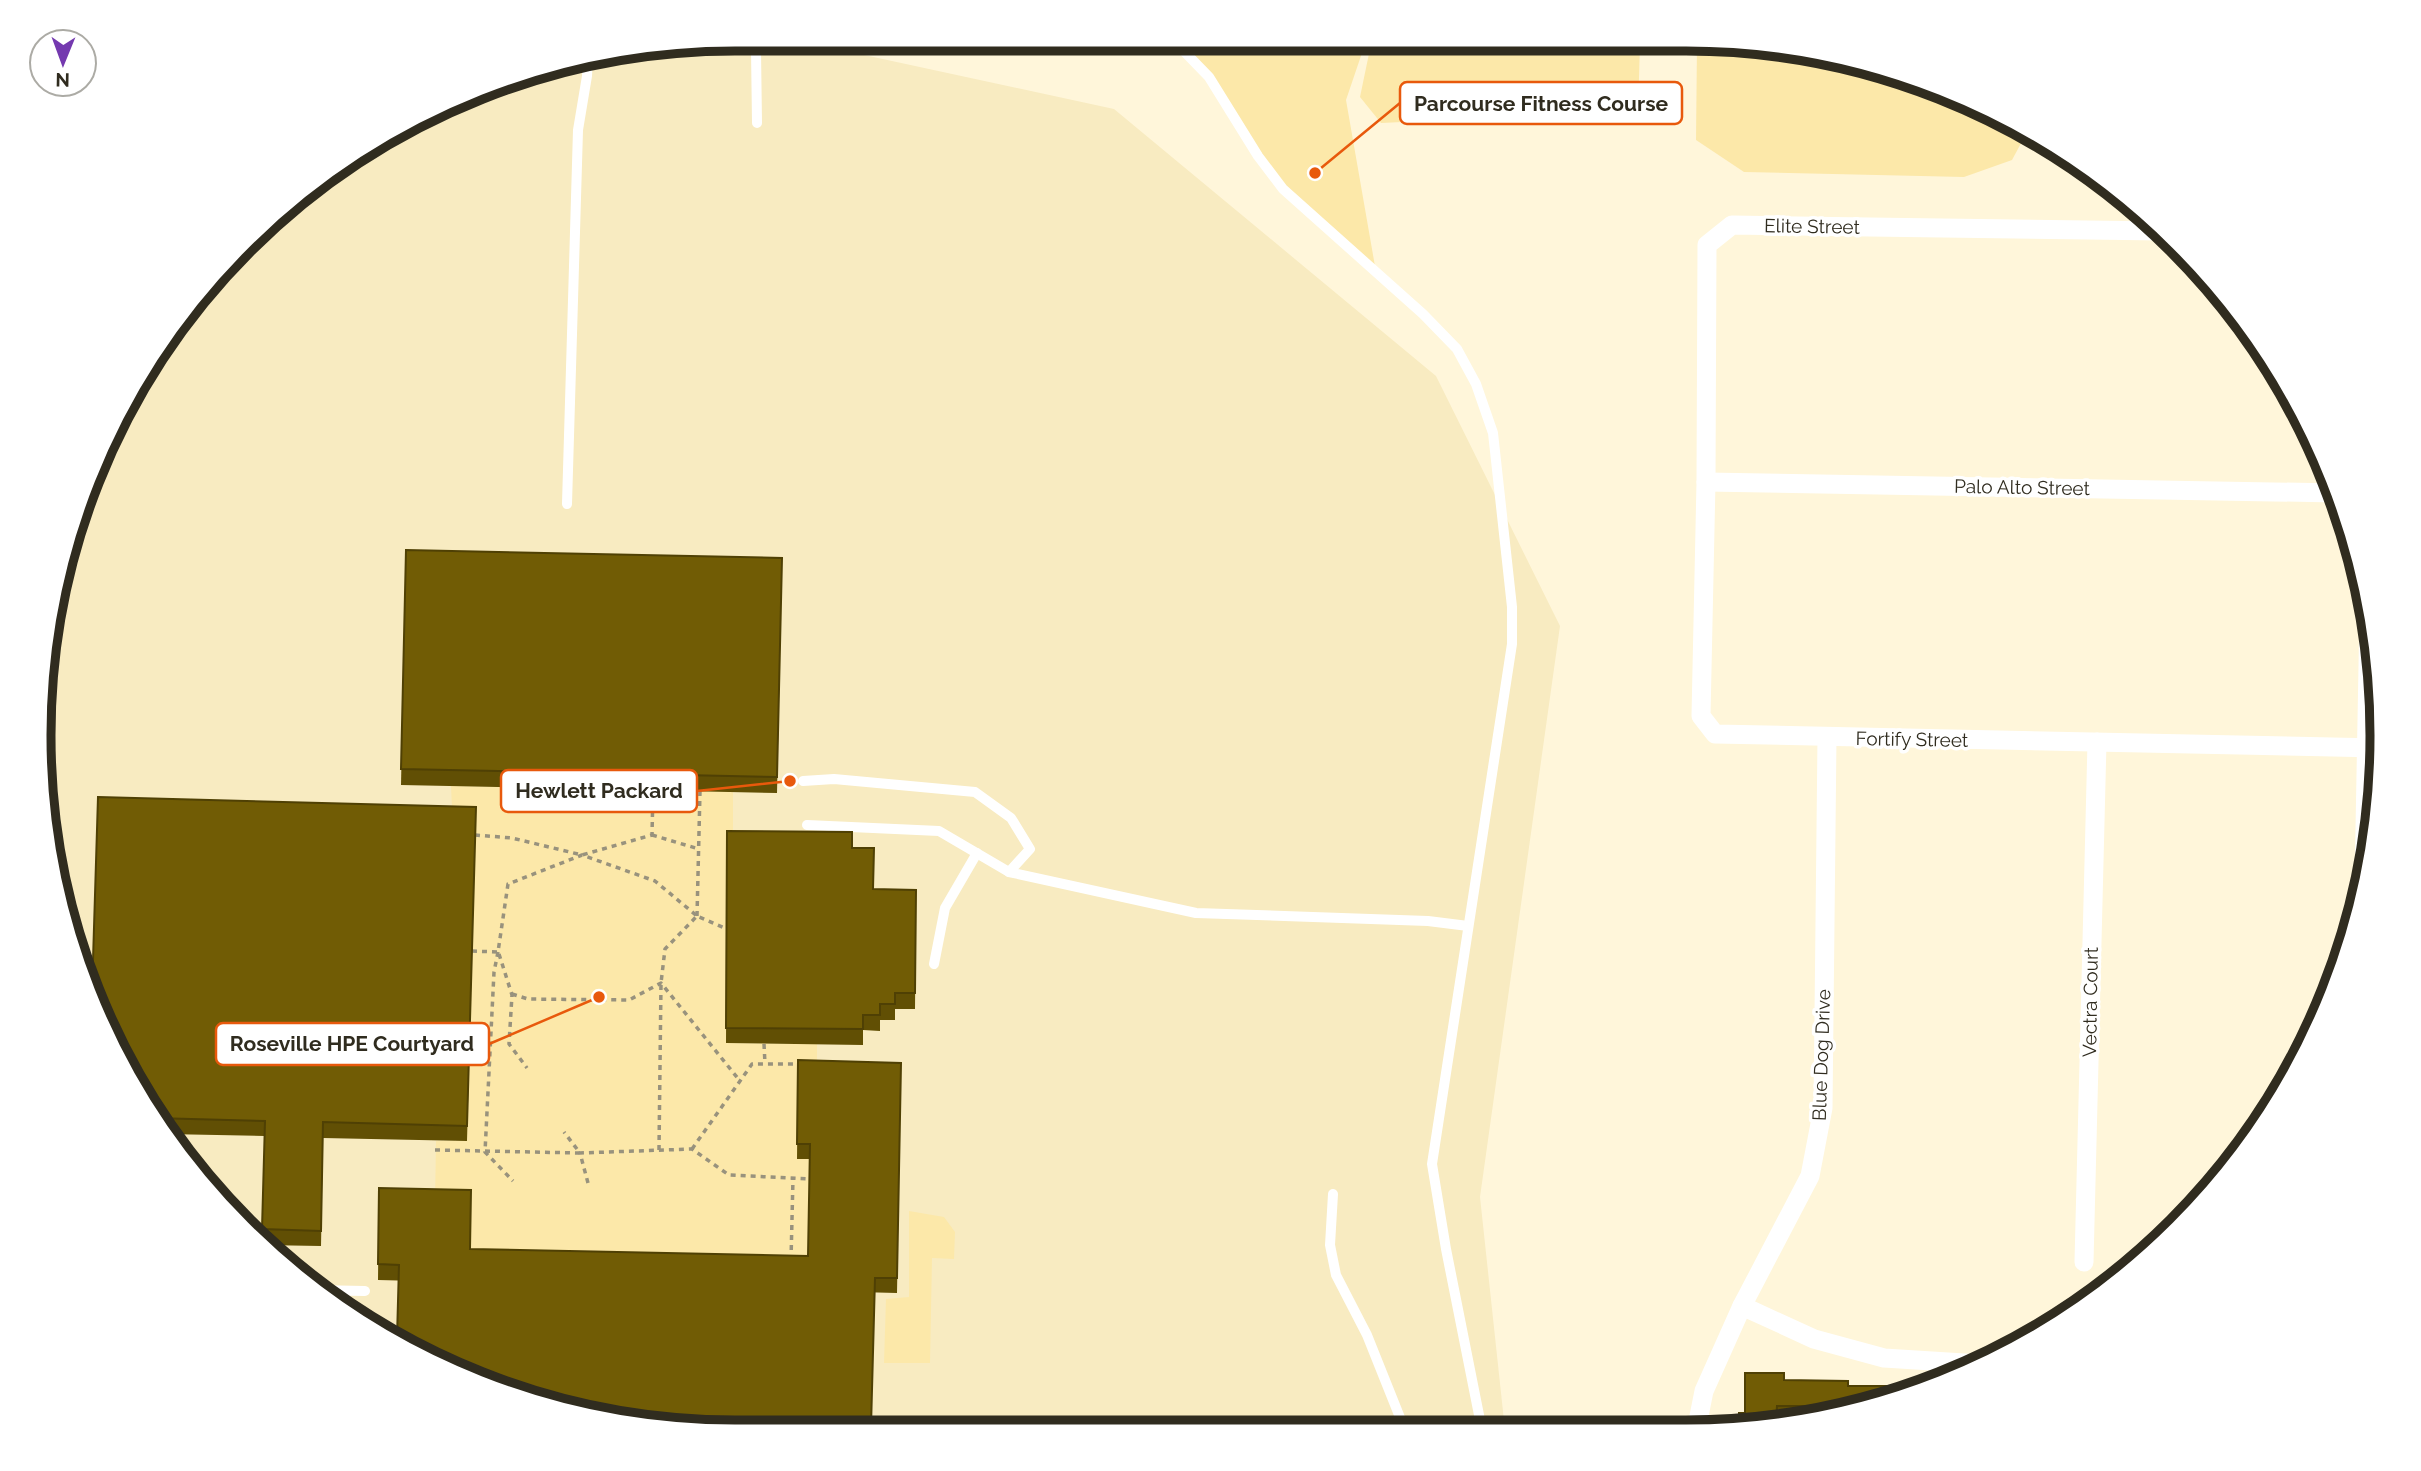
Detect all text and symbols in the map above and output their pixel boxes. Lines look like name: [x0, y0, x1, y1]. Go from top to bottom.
north arrow: [28, 28, 98, 98]
text: N: [55, 69, 70, 91]
callout: Parcourse Fitness Course: [1400, 82, 1682, 124]
text: Parcourse Fitness Course: [1414, 91, 1669, 116]
street label: Elite Street: [1764, 214, 1861, 238]
street label: Palo Alto Street: [1954, 475, 2091, 499]
street label: Fortify Street: [1855, 727, 1969, 751]
callout: Hewlett Packard: [501, 770, 697, 812]
text: Hewlett Packard: [515, 778, 683, 803]
street label: Vectra Court: [2078, 946, 2102, 1057]
street label: Blue Dog Drive: [1808, 989, 1834, 1121]
callout: Roseville HPE Courtyard: [216, 1023, 489, 1065]
text: Roseville HPE Courtyard: [230, 1031, 474, 1056]

